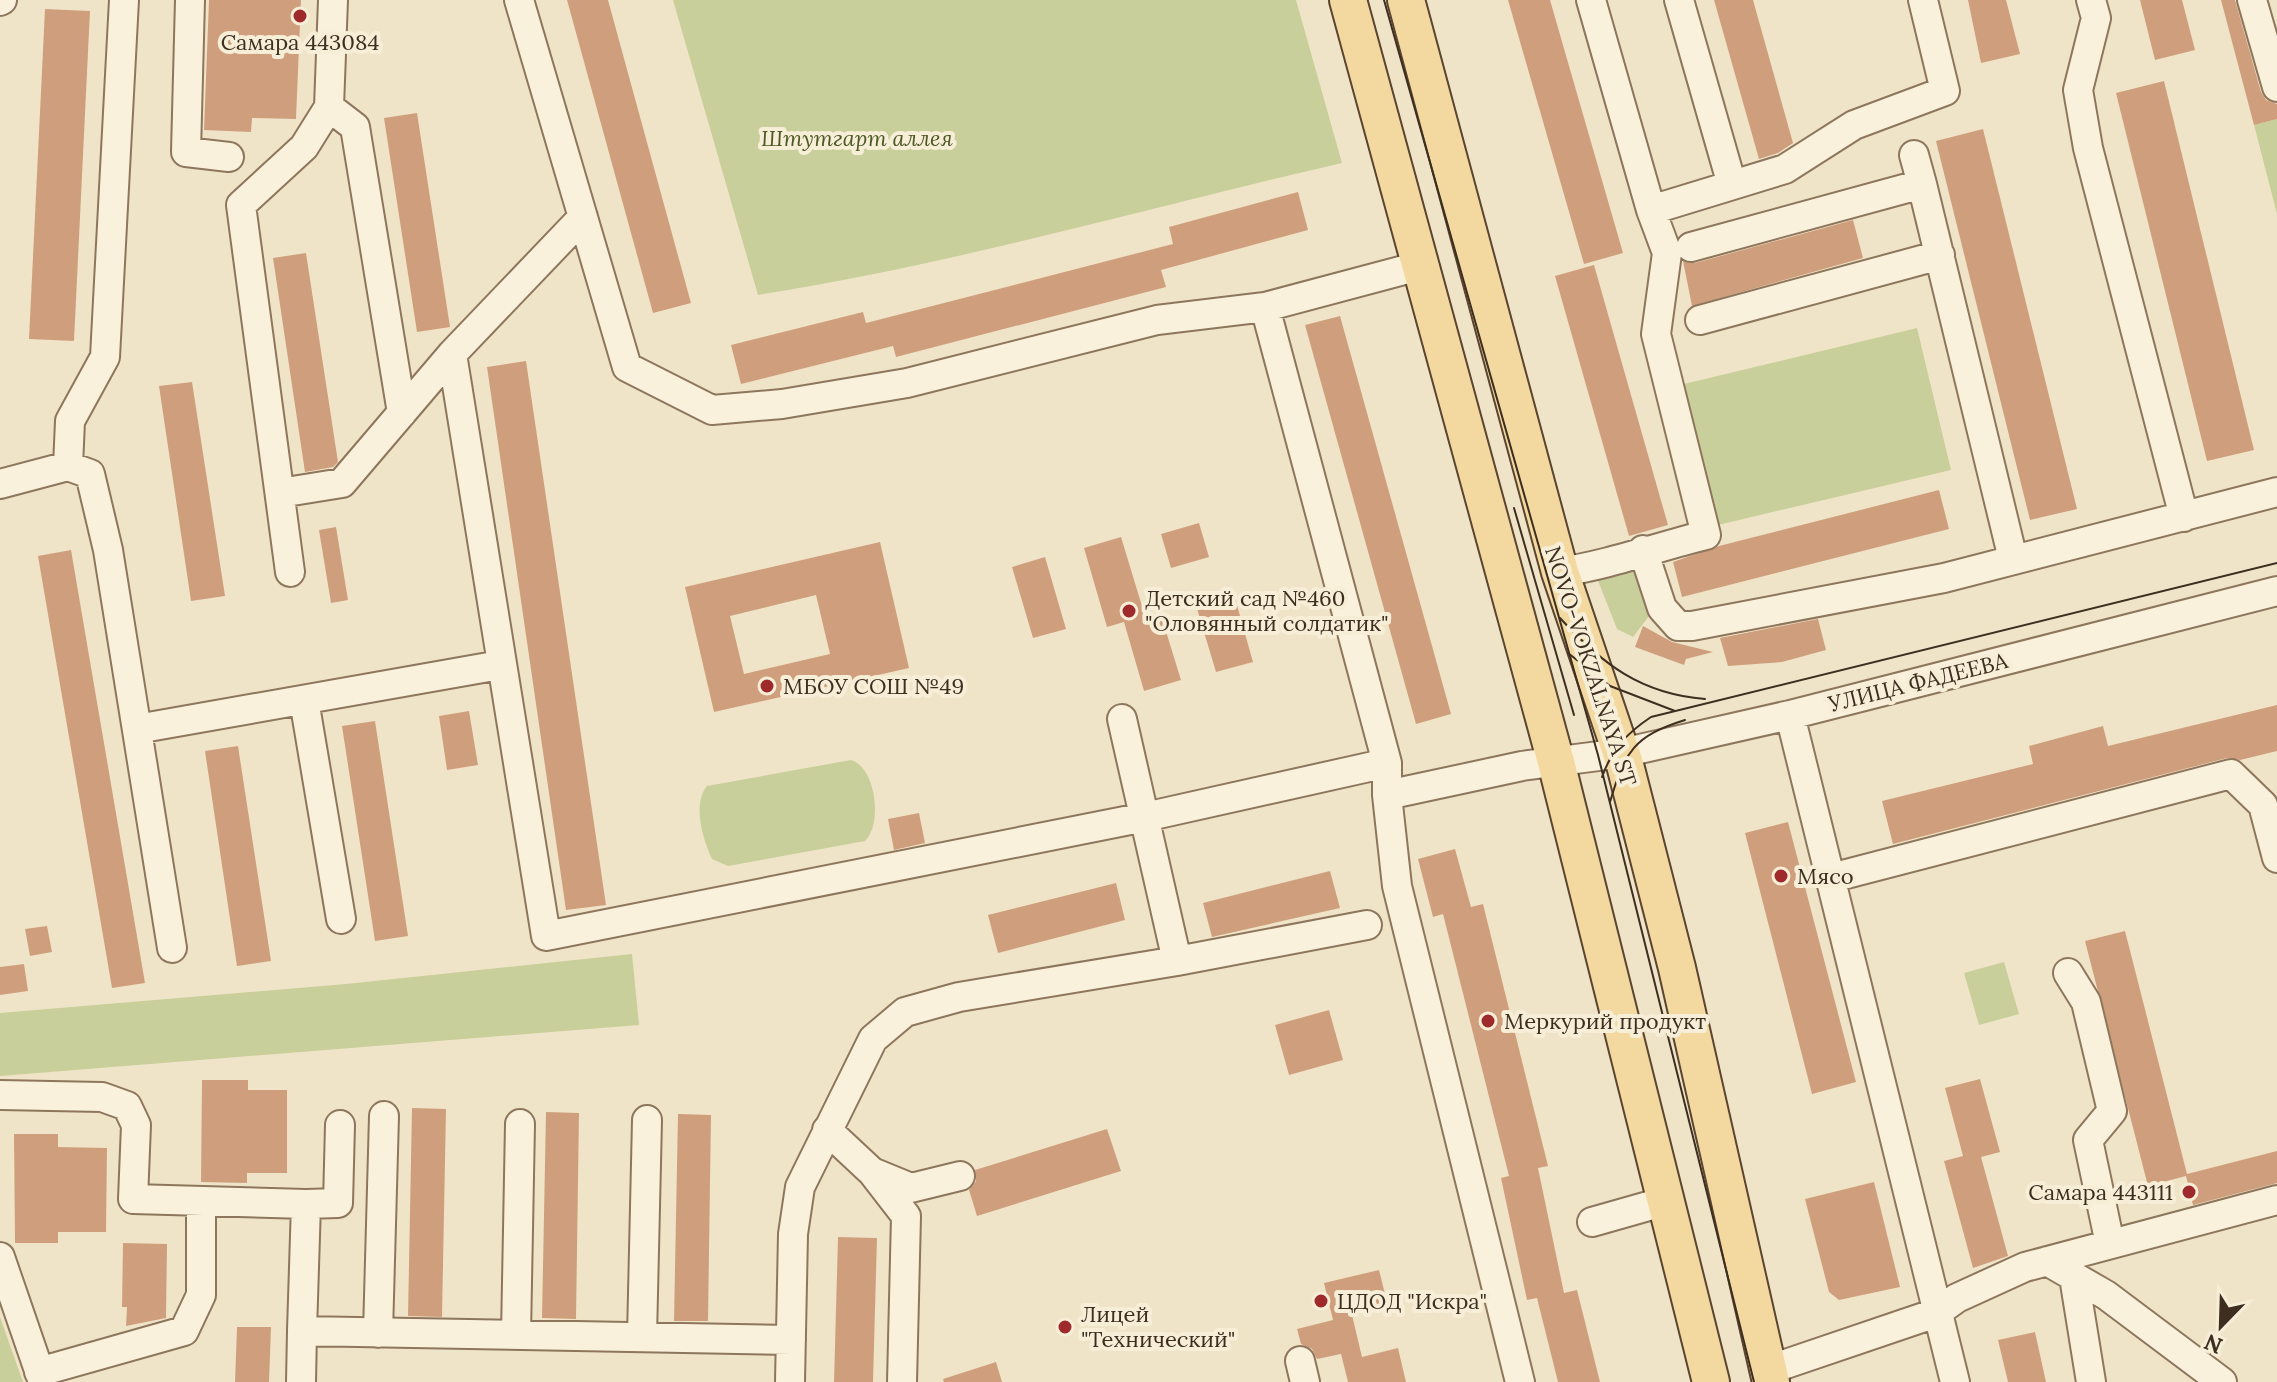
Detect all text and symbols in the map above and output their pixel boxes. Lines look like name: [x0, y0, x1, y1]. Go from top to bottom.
marker: Самара 443084: [291, 7, 309, 25]
place label: Самара 443084: [221, 28, 379, 56]
park label: Штутгарт аллея: [761, 124, 954, 152]
street label: NOVO-VOKZALNAYA ST: [1539, 542, 1643, 790]
place label: Детский сад №460 "Оловянный солдатик": [1145, 584, 1389, 637]
marker: Детский сад №460 "Оловянный солдатик": [1120, 602, 1138, 620]
street label: УЛИЦА ФАДЕЕВА: [1824, 646, 2012, 718]
place label: МБОУ СОШ №49: [783, 672, 964, 700]
marker: МБОУ СОШ №49: [758, 677, 776, 695]
place label: Мясо: [1797, 862, 1854, 890]
marker: Мясо: [1772, 867, 1790, 885]
place label: Меркурий продукт: [1504, 1007, 1706, 1035]
marker: Меркурий продукт: [1479, 1012, 1497, 1030]
place label: Самара 443111: [2028, 1178, 2173, 1206]
marker: Самара 443111: [2180, 1183, 2198, 1201]
north arrow: [2181, 1286, 2261, 1366]
place label: ЦДОД "Искра": [1337, 1287, 1487, 1315]
marker: ЦДОД "Искра": [1312, 1292, 1330, 1310]
place label: Лицей "Технический": [1081, 1300, 1236, 1353]
marker: Лицей "Технический": [1056, 1318, 1074, 1336]
text: N: [2200, 1328, 2226, 1361]

